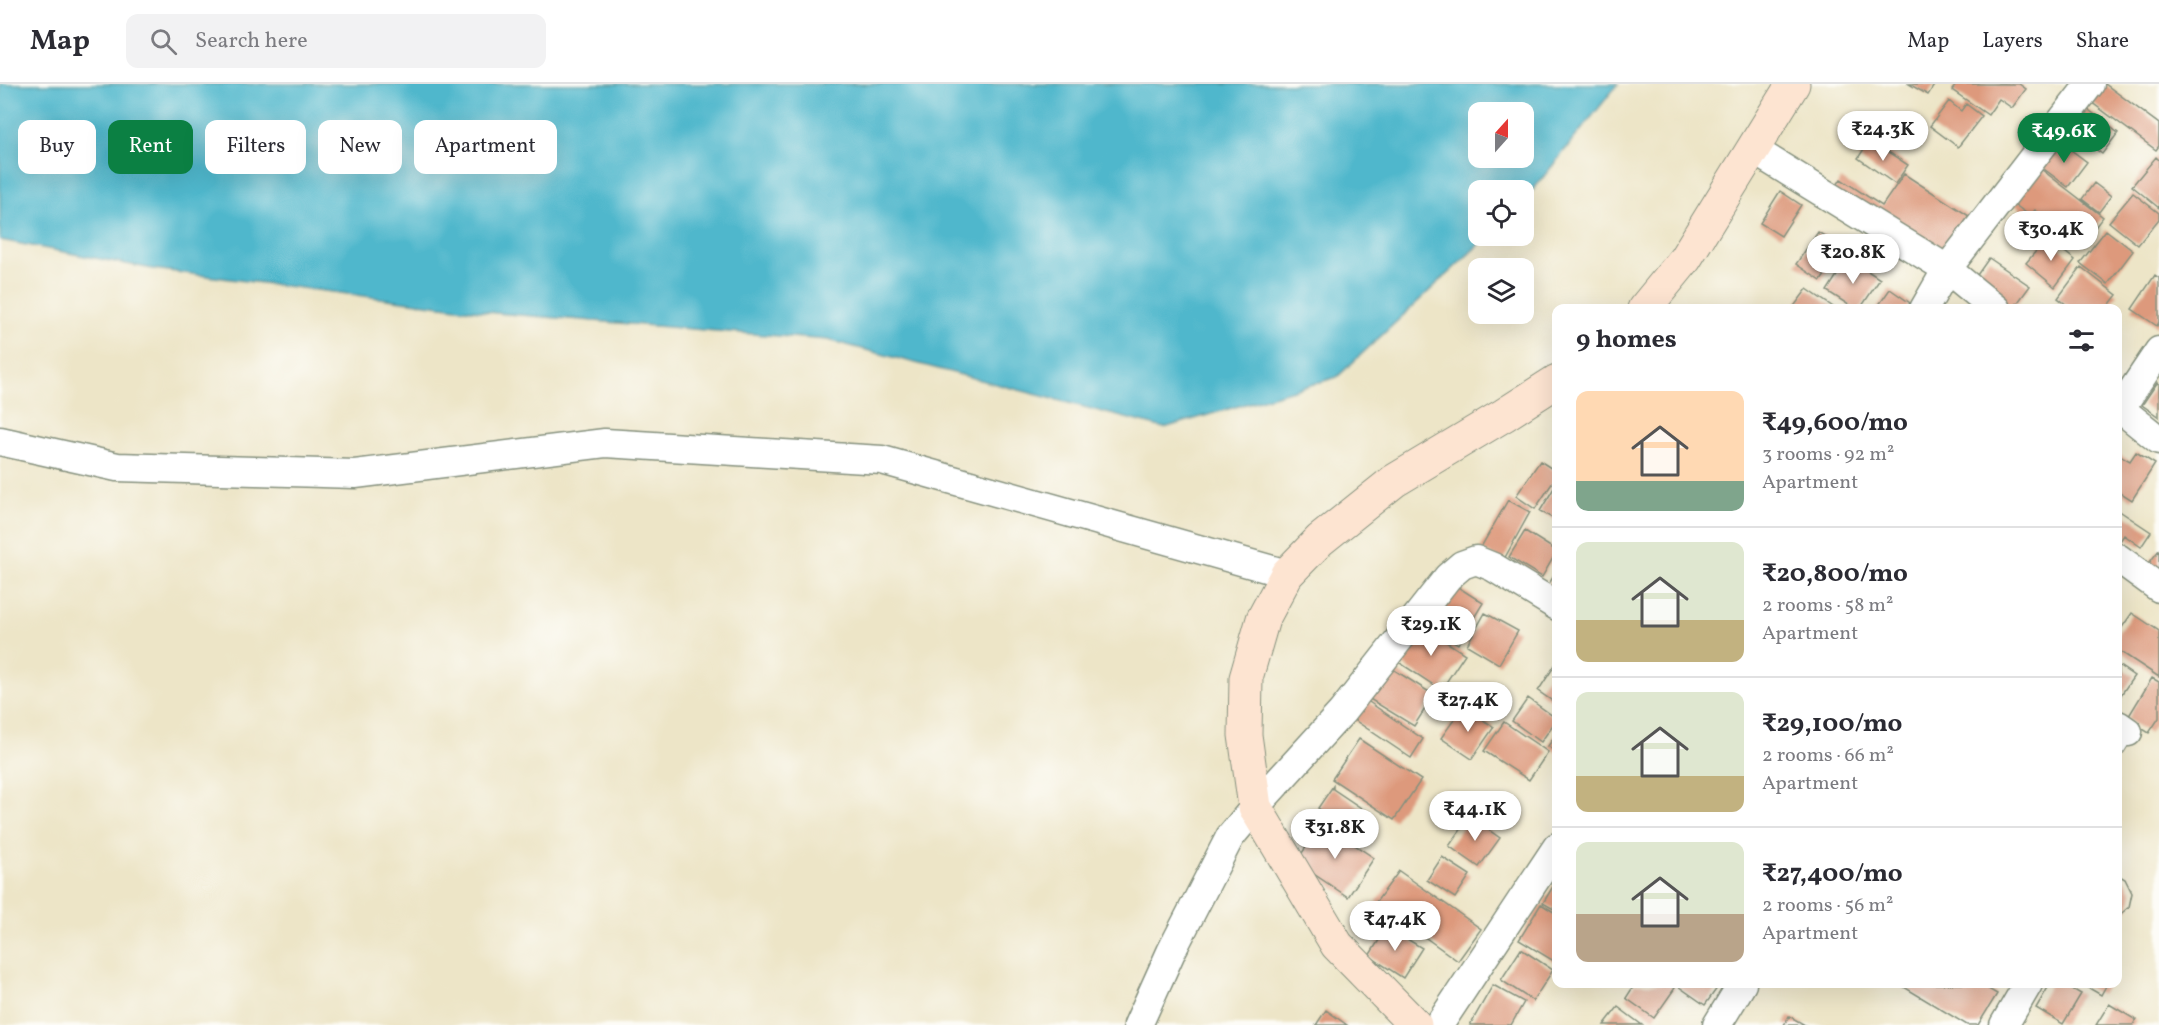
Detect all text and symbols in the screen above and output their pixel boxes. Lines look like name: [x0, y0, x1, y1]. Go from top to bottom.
search box: [126, 14, 546, 68]
text: Map: [30, 22, 90, 61]
icon: search: [147, 25, 180, 58]
text: Search here: [195, 26, 308, 57]
text: Map: [1907, 27, 1949, 56]
text: Layers: [1982, 27, 2043, 56]
text: Share: [2076, 27, 2129, 56]
north arrow: [1468, 102, 1534, 168]
map controls: [1468, 102, 1534, 324]
pin: ₹24.3K: [1834, 111, 1932, 162]
pin: ₹49.6K: [2015, 113, 2113, 164]
text: ₹24.3K: [1851, 116, 1915, 144]
text: ₹49.6K: [2032, 118, 2096, 146]
chip: Buy: [18, 120, 96, 174]
chip: Rent: [108, 120, 193, 174]
chip: Filters: [205, 120, 306, 174]
chip: New: [318, 120, 402, 174]
chip: Apartment: [414, 120, 557, 174]
button: locate: [1468, 180, 1534, 246]
pin: ₹30.4K: [2002, 211, 2100, 262]
text: ₹30.4K: [2018, 216, 2084, 244]
pin: ₹20.8K: [1804, 234, 1902, 285]
text: ₹20.8K: [1821, 239, 1885, 267]
button: layers: [1468, 258, 1534, 324]
text: 9 homes: [1576, 322, 1677, 358]
icon: filters: [2065, 324, 2098, 357]
text: ₹49,600/mo: [1762, 405, 1908, 441]
icon: home: [1624, 415, 1696, 487]
text: 3 rooms · 92 m²: [1762, 441, 1894, 469]
text: Apartment: [1762, 469, 1858, 497]
text: ₹20,800/mo: [1762, 556, 1908, 592]
icon: home: [1624, 566, 1696, 638]
text: 2 rooms · 58 m²: [1762, 592, 1893, 620]
pin: ₹29.1K: [1382, 606, 1480, 657]
text: ₹29.1K: [1401, 611, 1461, 639]
text: Apartment: [1762, 620, 1858, 648]
pin: ₹27.4K: [1419, 682, 1517, 733]
text: ₹27.4K: [1437, 687, 1499, 715]
text: ₹29,100/mo: [1762, 706, 1902, 742]
icon: home: [1624, 716, 1696, 788]
text: 2 rooms · 66 m²: [1762, 742, 1894, 770]
text: Apartment: [1762, 770, 1858, 798]
pin: ₹44.1K: [1426, 791, 1524, 842]
text: ₹44.1K: [1443, 796, 1507, 824]
pin: ₹31.8K: [1286, 809, 1384, 860]
text: ₹31.8K: [1305, 814, 1365, 842]
text: ₹27,400/mo: [1762, 856, 1903, 892]
icon: home: [1624, 866, 1696, 938]
text: 2 rooms · 56 m²: [1762, 892, 1893, 920]
pin: ₹47.4K: [1346, 901, 1444, 952]
text: ₹47.4K: [1364, 906, 1426, 934]
text: Apartment: [1762, 920, 1858, 948]

